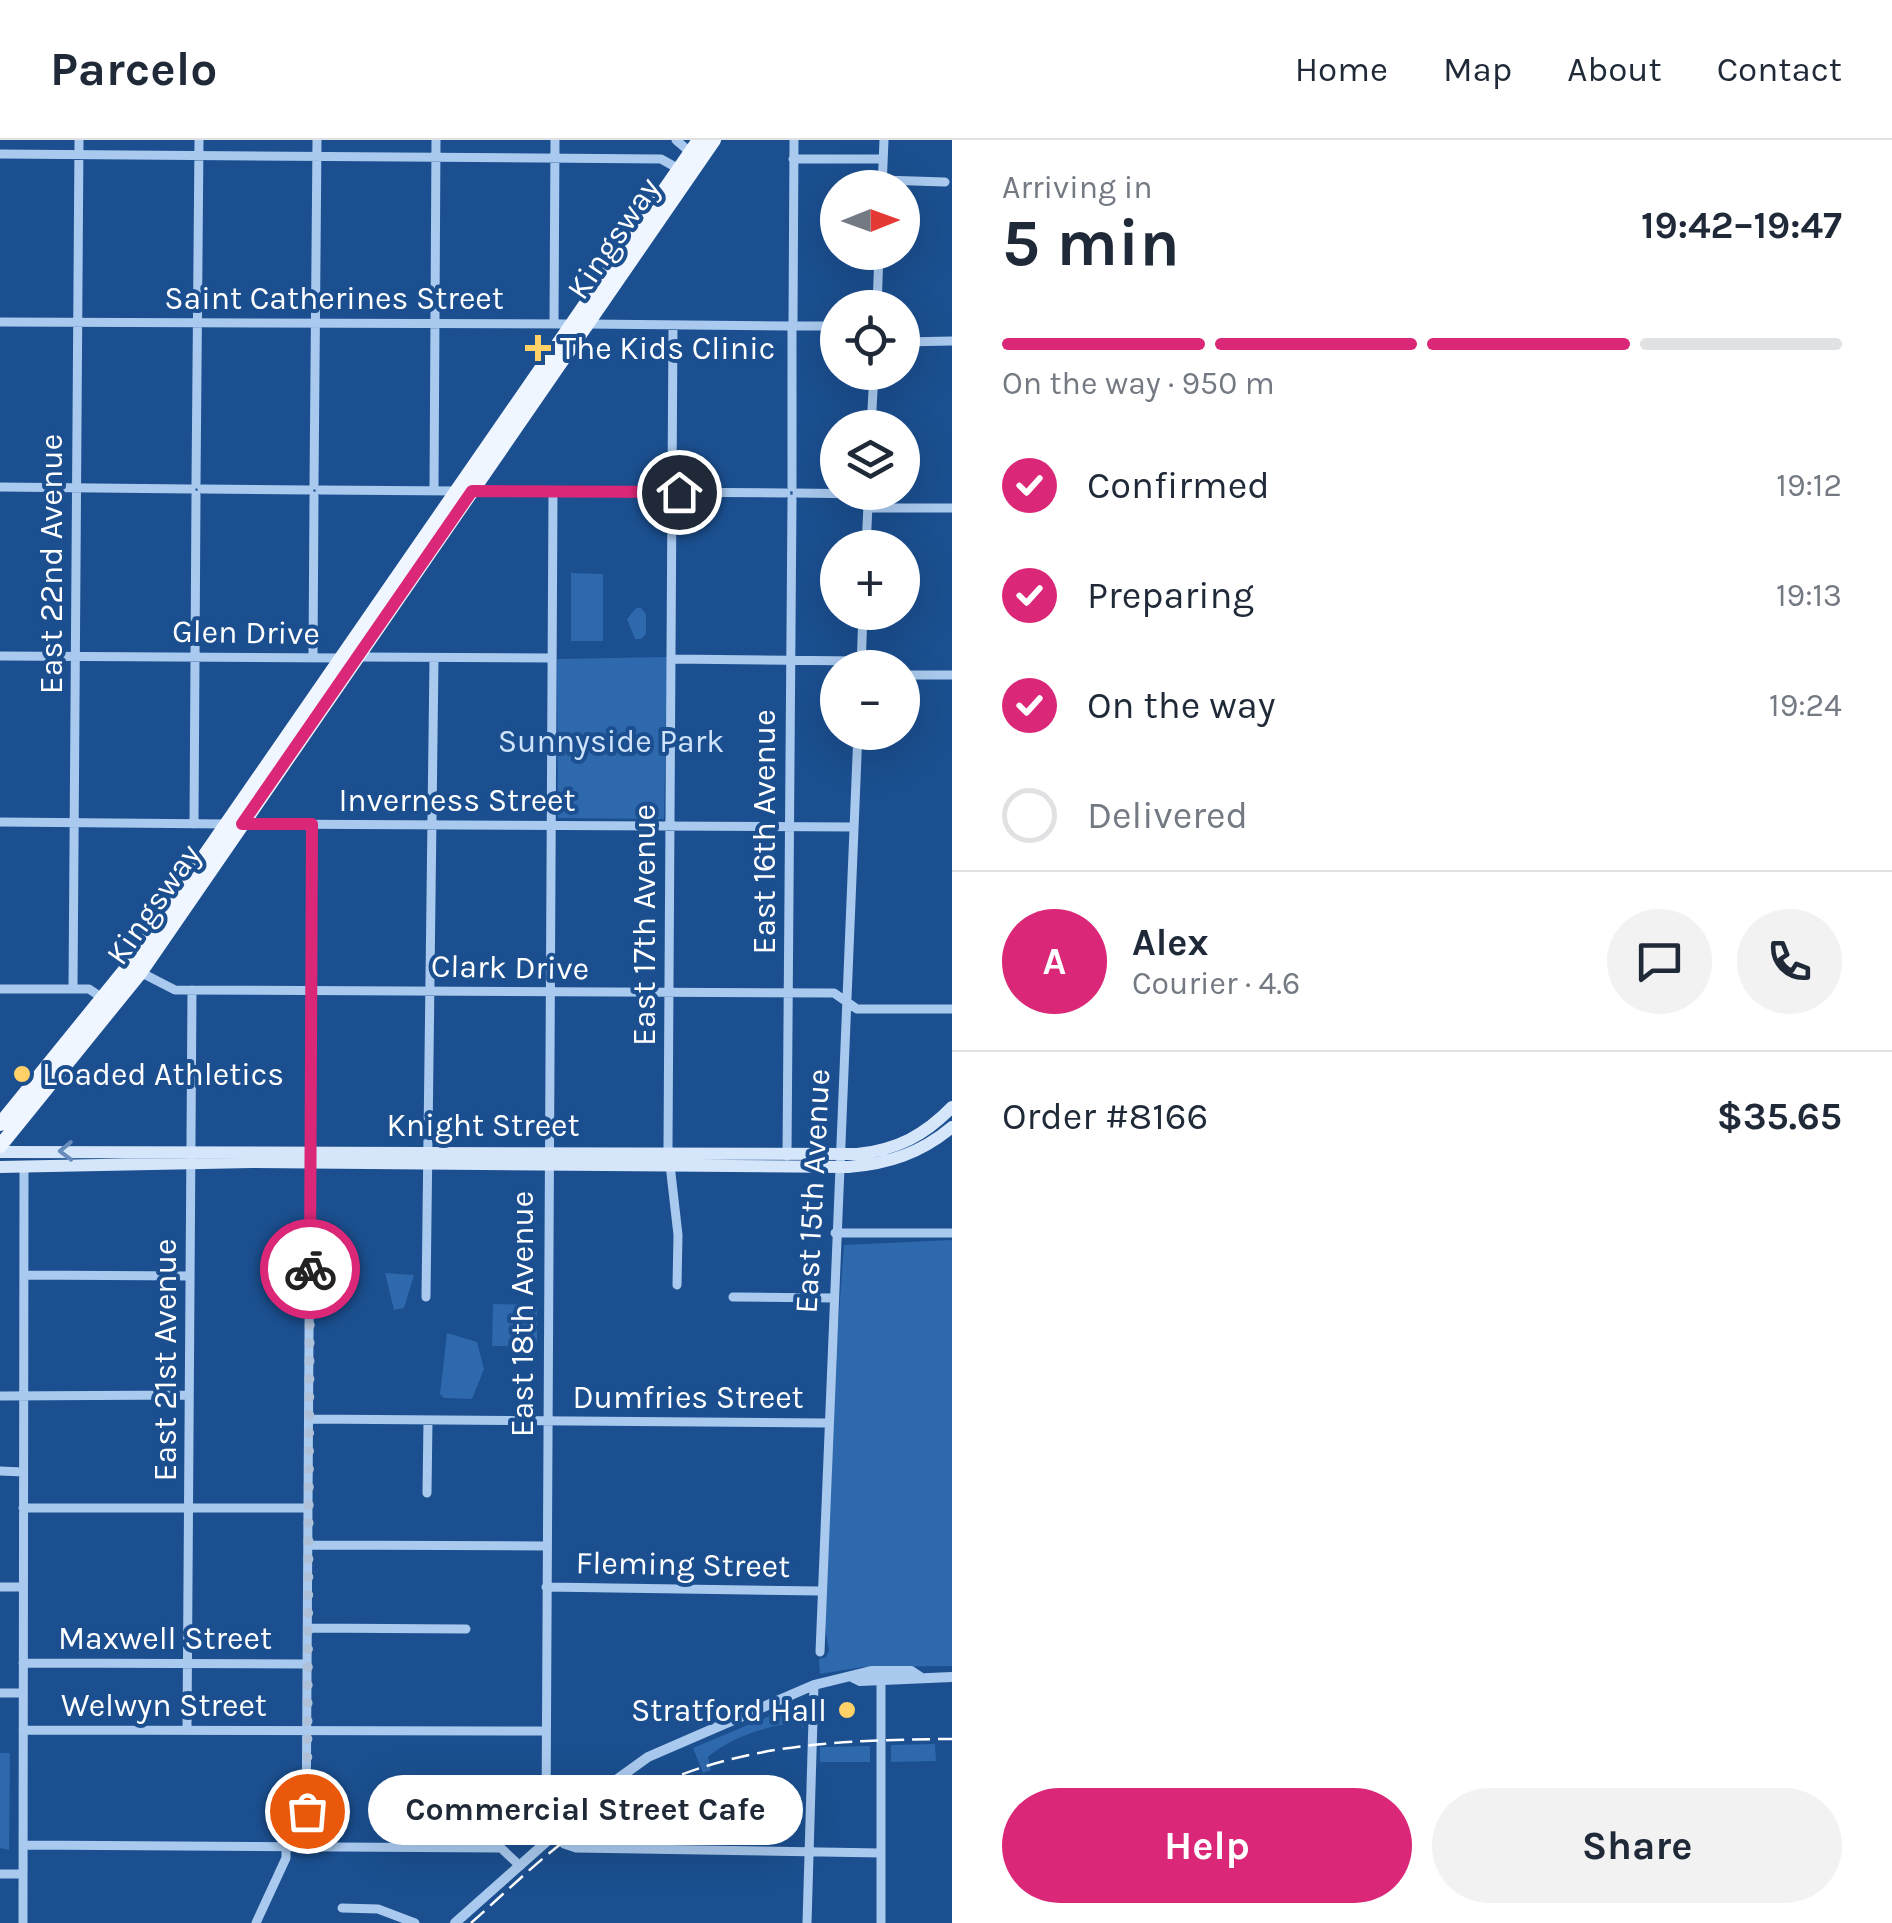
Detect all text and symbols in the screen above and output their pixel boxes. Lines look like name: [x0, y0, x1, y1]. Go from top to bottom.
text: Parcelo: [50, 41, 217, 97]
text: Home: [1295, 49, 1388, 90]
text: Map: [1443, 49, 1512, 90]
text: About: [1567, 49, 1662, 90]
text: Contact: [1717, 49, 1842, 90]
text: Arriving in: [1002, 169, 1153, 206]
street label: Kingsway: [559, 170, 668, 306]
north arrow: [820, 170, 920, 270]
map controls: [820, 170, 920, 750]
text: 19:42–19:47: [1641, 203, 1842, 248]
text: 5 min: [1002, 205, 1180, 281]
street label: Saint Catherines Street: [164, 280, 504, 317]
button: locate: [820, 290, 920, 390]
place label: The Kids Clinic: [560, 330, 775, 367]
marker: The Kids Clinic: [525, 335, 551, 361]
text: On the way · 950 m: [1002, 365, 1275, 402]
button: layers: [820, 410, 920, 510]
street label: East 22nd Avenue: [33, 434, 70, 694]
pin: [637, 450, 722, 535]
icon: check: [1002, 458, 1057, 513]
text: Confirmed: [1087, 463, 1270, 508]
icon: home: [652, 465, 707, 520]
text: 19:12: [1776, 467, 1842, 504]
button: +: [820, 530, 920, 630]
icon: check: [1002, 568, 1057, 623]
text: Preparing: [1087, 573, 1254, 618]
text: 19:13: [1776, 577, 1842, 614]
street label: Glen Drive: [172, 613, 320, 652]
button: −: [820, 650, 920, 750]
icon: check: [1002, 678, 1057, 733]
text: On the way: [1087, 683, 1275, 728]
text: 19:24: [1769, 687, 1842, 724]
street label: East 16th Avenue: [746, 709, 783, 955]
park label: Sunnyside Park: [498, 723, 724, 760]
street label: Inverness Street: [338, 782, 576, 819]
text: Delivered: [1087, 793, 1248, 838]
street label: East 17th Avenue: [626, 804, 663, 1046]
street label: Kingsway: [98, 837, 208, 972]
button: chat: [1607, 909, 1712, 1014]
button: phone: [1737, 909, 1842, 1014]
text: Alex: [1132, 920, 1209, 965]
text: A: [1043, 939, 1066, 984]
street label: Clark Drive: [431, 948, 589, 987]
text: Courier · 4.6: [1132, 965, 1300, 1002]
place label: Loaded Athletics: [42, 1056, 284, 1093]
marker: Loaded Athletics: [11, 1063, 33, 1085]
street label: East 15th Avenue: [788, 1068, 837, 1314]
text: Order #8166: [1002, 1094, 1208, 1139]
text: $35.65: [1717, 1094, 1842, 1139]
street label: Knight Street: [386, 1107, 580, 1144]
one-way arrow: [58, 1141, 74, 1162]
street label: East 18th Avenue: [504, 1191, 541, 1437]
courier: [260, 1219, 360, 1319]
street label: East 21st Avenue: [147, 1239, 184, 1481]
icon: bike: [283, 1242, 338, 1297]
street label: Dumfries Street: [572, 1379, 804, 1416]
street label: Fleming Street: [575, 1544, 791, 1585]
street label: Maxwell Street: [58, 1620, 272, 1657]
street label: Welwyn Street: [61, 1687, 267, 1724]
place label: Stratford Hall: [631, 1692, 827, 1729]
marker: Stratford Hall: [836, 1699, 858, 1721]
pin: [265, 1769, 350, 1854]
callout: Commercial Street Cafe: [367, 1776, 802, 1846]
icon: bag: [280, 1784, 335, 1839]
button: Help: [1002, 1788, 1412, 1903]
button: Share: [1432, 1788, 1842, 1903]
text: Commercial Street Cafe: [405, 1791, 766, 1828]

